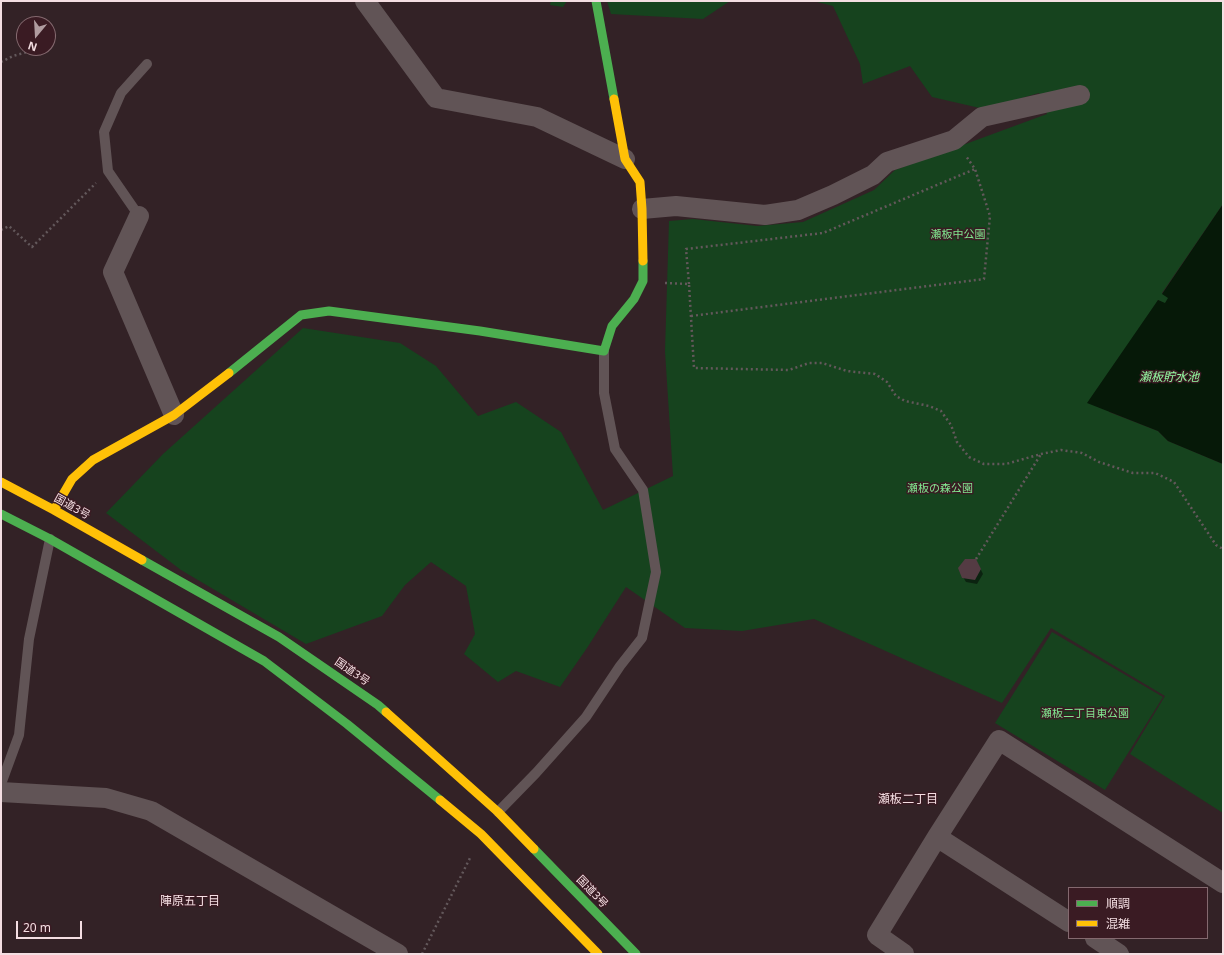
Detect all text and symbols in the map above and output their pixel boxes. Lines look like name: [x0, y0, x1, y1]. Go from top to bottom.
north arrow: [16, 16, 56, 56]
text: N: [26, 38, 39, 55]
park label: 瀬板中公園: [931, 228, 985, 242]
water label: 瀬板貯水池: [1139, 371, 1199, 385]
park label: 瀬板の森公園: [907, 482, 973, 496]
street label: 国道3号: [52, 492, 92, 522]
street label: 国道3号: [332, 656, 372, 688]
park label: 瀬板二丁目東公園: [1041, 707, 1129, 721]
district label: 瀬板二丁目: [878, 793, 938, 807]
street label: 国道3号: [574, 873, 610, 911]
legend: [1068, 887, 1208, 939]
district label: 陣原五丁目: [160, 895, 220, 909]
text: 順調: [1106, 895, 1130, 912]
scale bar: [18, 913, 84, 939]
text: 混雑: [1106, 915, 1130, 932]
text: 20 m: [23, 919, 51, 936]

